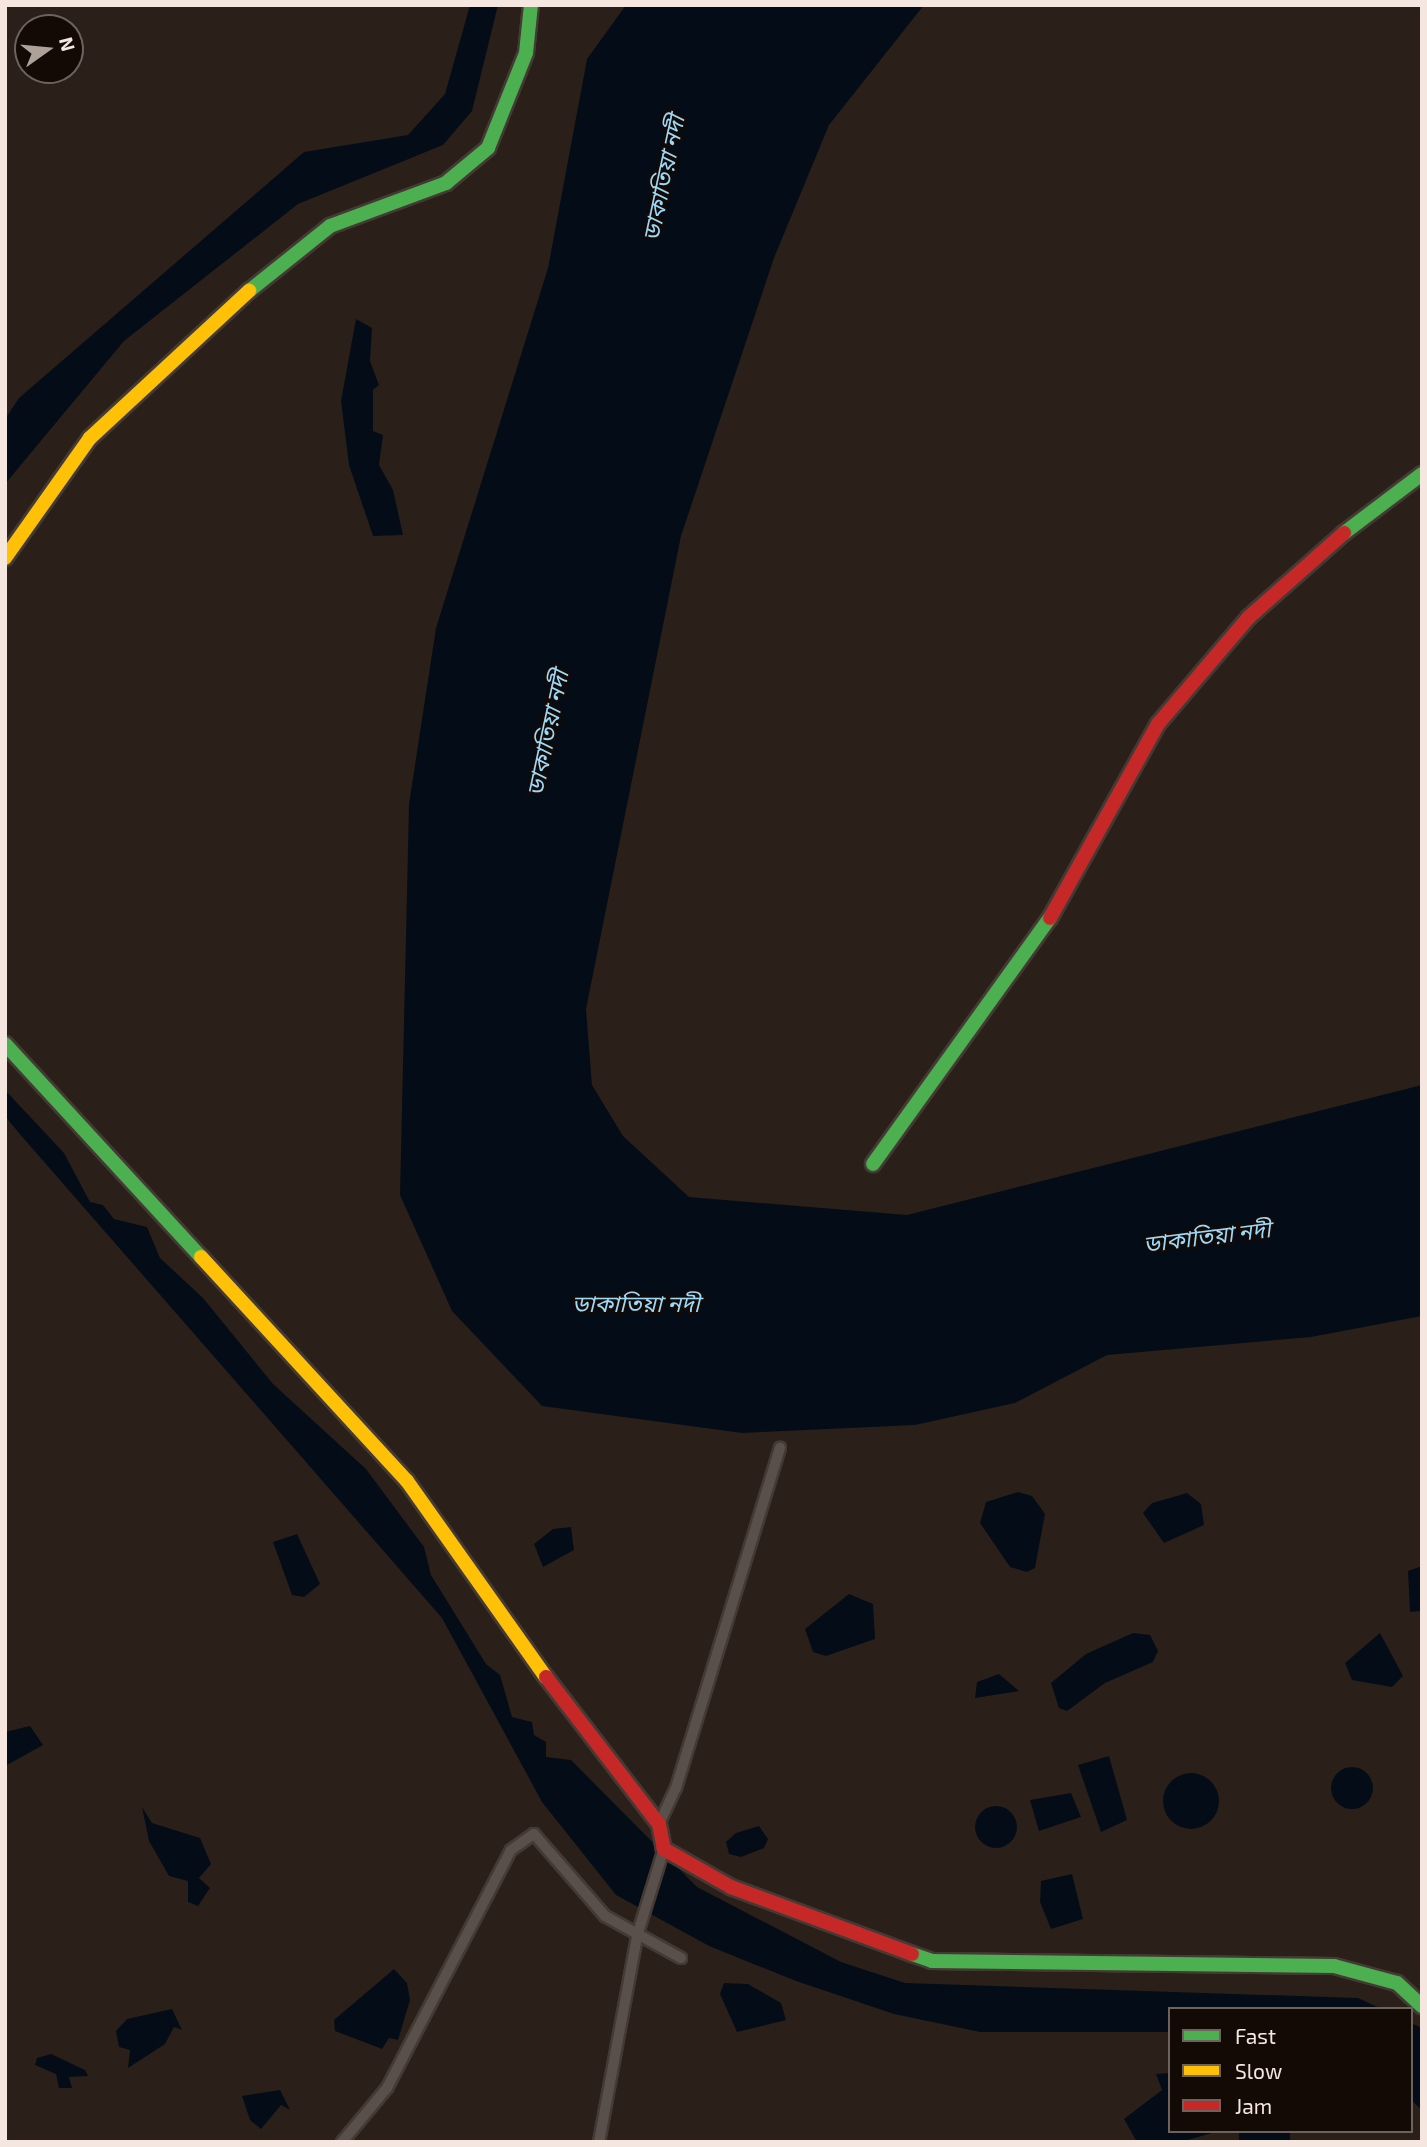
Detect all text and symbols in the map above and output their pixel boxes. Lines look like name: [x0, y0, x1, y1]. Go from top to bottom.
north arrow: [14, 14, 84, 84]
text: N: [55, 34, 81, 54]
water label: ডাকাতিয়া নদী: [636, 113, 690, 243]
water label: ডাকাতিয়া নদী: [520, 668, 574, 798]
water label: ডাকাতিয়া নদী: [1142, 1215, 1272, 1257]
water label: ডাকাতিয়া নদী: [572, 1289, 700, 1317]
legend: [1168, 2007, 1413, 2133]
text: Fast: [1235, 2023, 1276, 2048]
text: Slow: [1235, 2058, 1282, 2083]
text: Jam: [1235, 2093, 1272, 2118]

